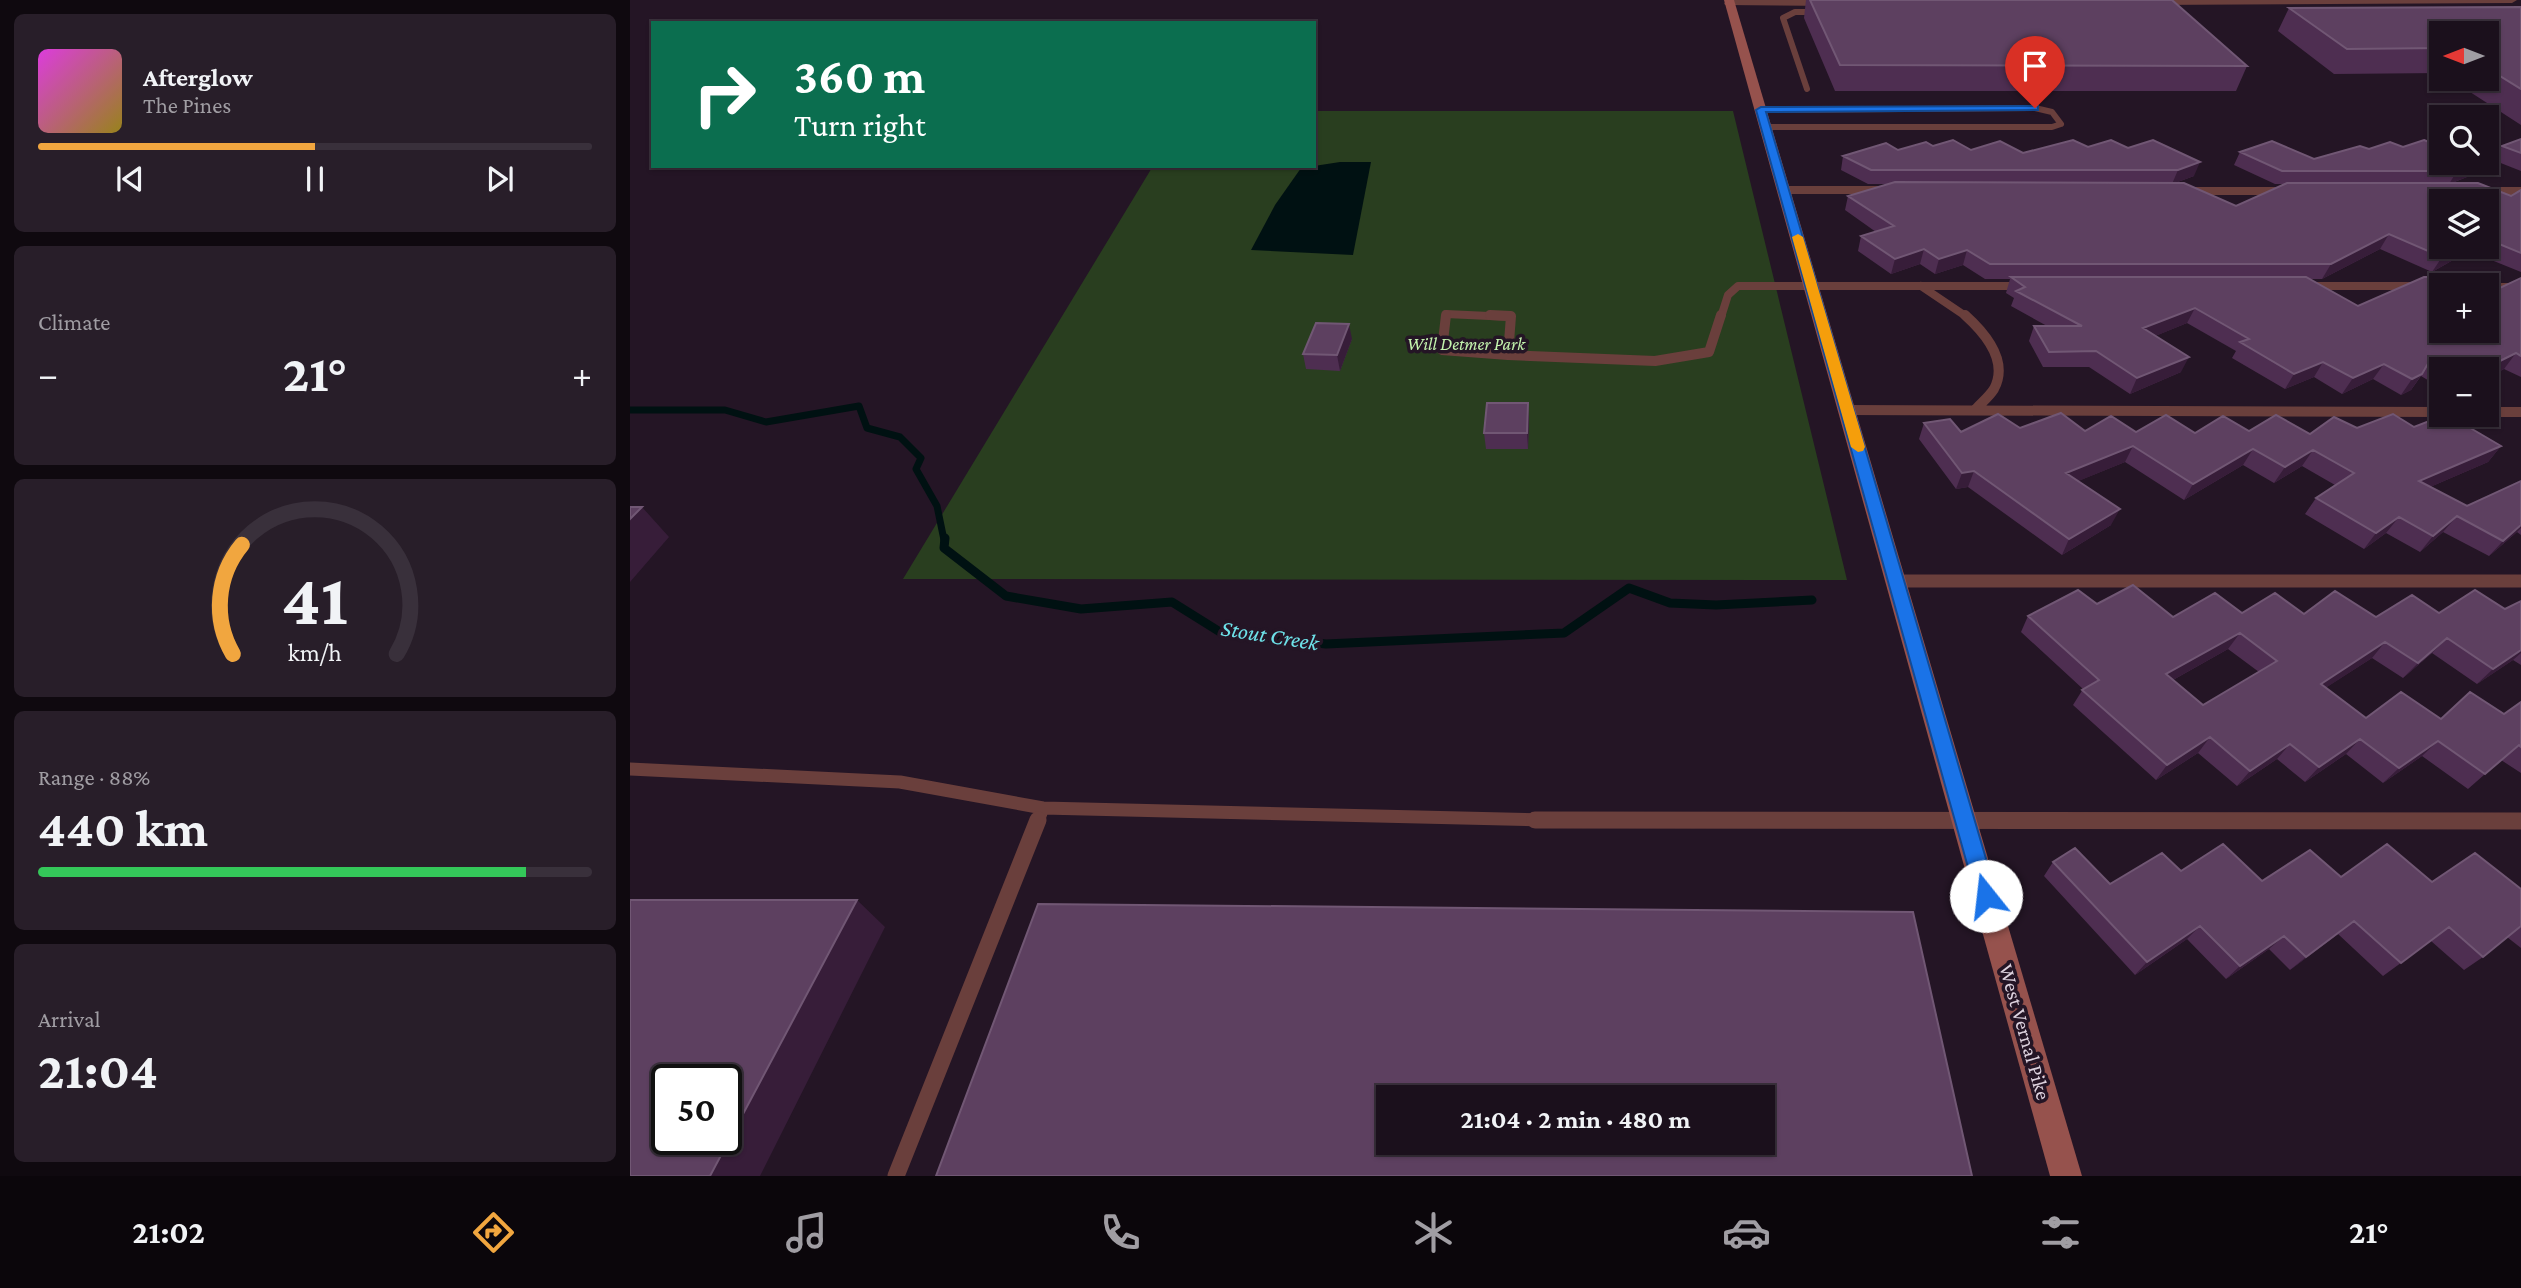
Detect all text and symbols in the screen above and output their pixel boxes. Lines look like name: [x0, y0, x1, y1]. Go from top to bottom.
north arrow: [2429, 21, 2499, 91]
map controls: [2429, 21, 2499, 427]
pin: [2005, 36, 2065, 108]
icon: arrive: [2016, 47, 2054, 85]
icon: right: [679, 49, 770, 140]
text: 360 m: [794, 49, 925, 104]
text: Afterglow: [143, 63, 253, 92]
text: The Pines: [143, 92, 231, 118]
button: search: [2429, 105, 2499, 175]
text: Turn right: [794, 107, 926, 143]
icon: previous: [111, 160, 149, 198]
icon: pause: [296, 160, 334, 198]
icon: next: [481, 160, 519, 198]
button: layers: [2429, 189, 2499, 259]
button: +: [2429, 273, 2499, 343]
text: Climate: [38, 309, 110, 335]
park label: Will Detmer Park: [1407, 334, 1526, 354]
text: 21°: [283, 344, 347, 402]
text: −: [38, 353, 58, 395]
text: +: [572, 353, 592, 395]
button: −: [2429, 357, 2499, 427]
text: 41: [282, 559, 348, 640]
water label: Stout Creek: [1219, 614, 1322, 656]
text: km/h: [288, 639, 342, 666]
text: Range · 88%: [38, 764, 150, 790]
text: 440 km: [38, 799, 208, 857]
position arrow: [1949, 859, 2023, 933]
street label: West Vernal Pike: [1994, 961, 2056, 1103]
text: Arrival: [38, 1006, 101, 1032]
text: 21:04: [38, 1041, 158, 1099]
speed limit sign: 50: [651, 1064, 742, 1155]
text: 21:04 · 2 min · 480 m: [1461, 1105, 1690, 1134]
icon: directions: [469, 1208, 518, 1257]
icon: music: [782, 1208, 831, 1257]
icon: phone: [1096, 1208, 1145, 1257]
icon: climate: [1409, 1208, 1458, 1257]
icon: car: [1722, 1208, 1771, 1257]
icon: filters: [2036, 1208, 2085, 1257]
text: 21:02: [132, 1214, 205, 1250]
text: 21°: [2349, 1214, 2389, 1250]

